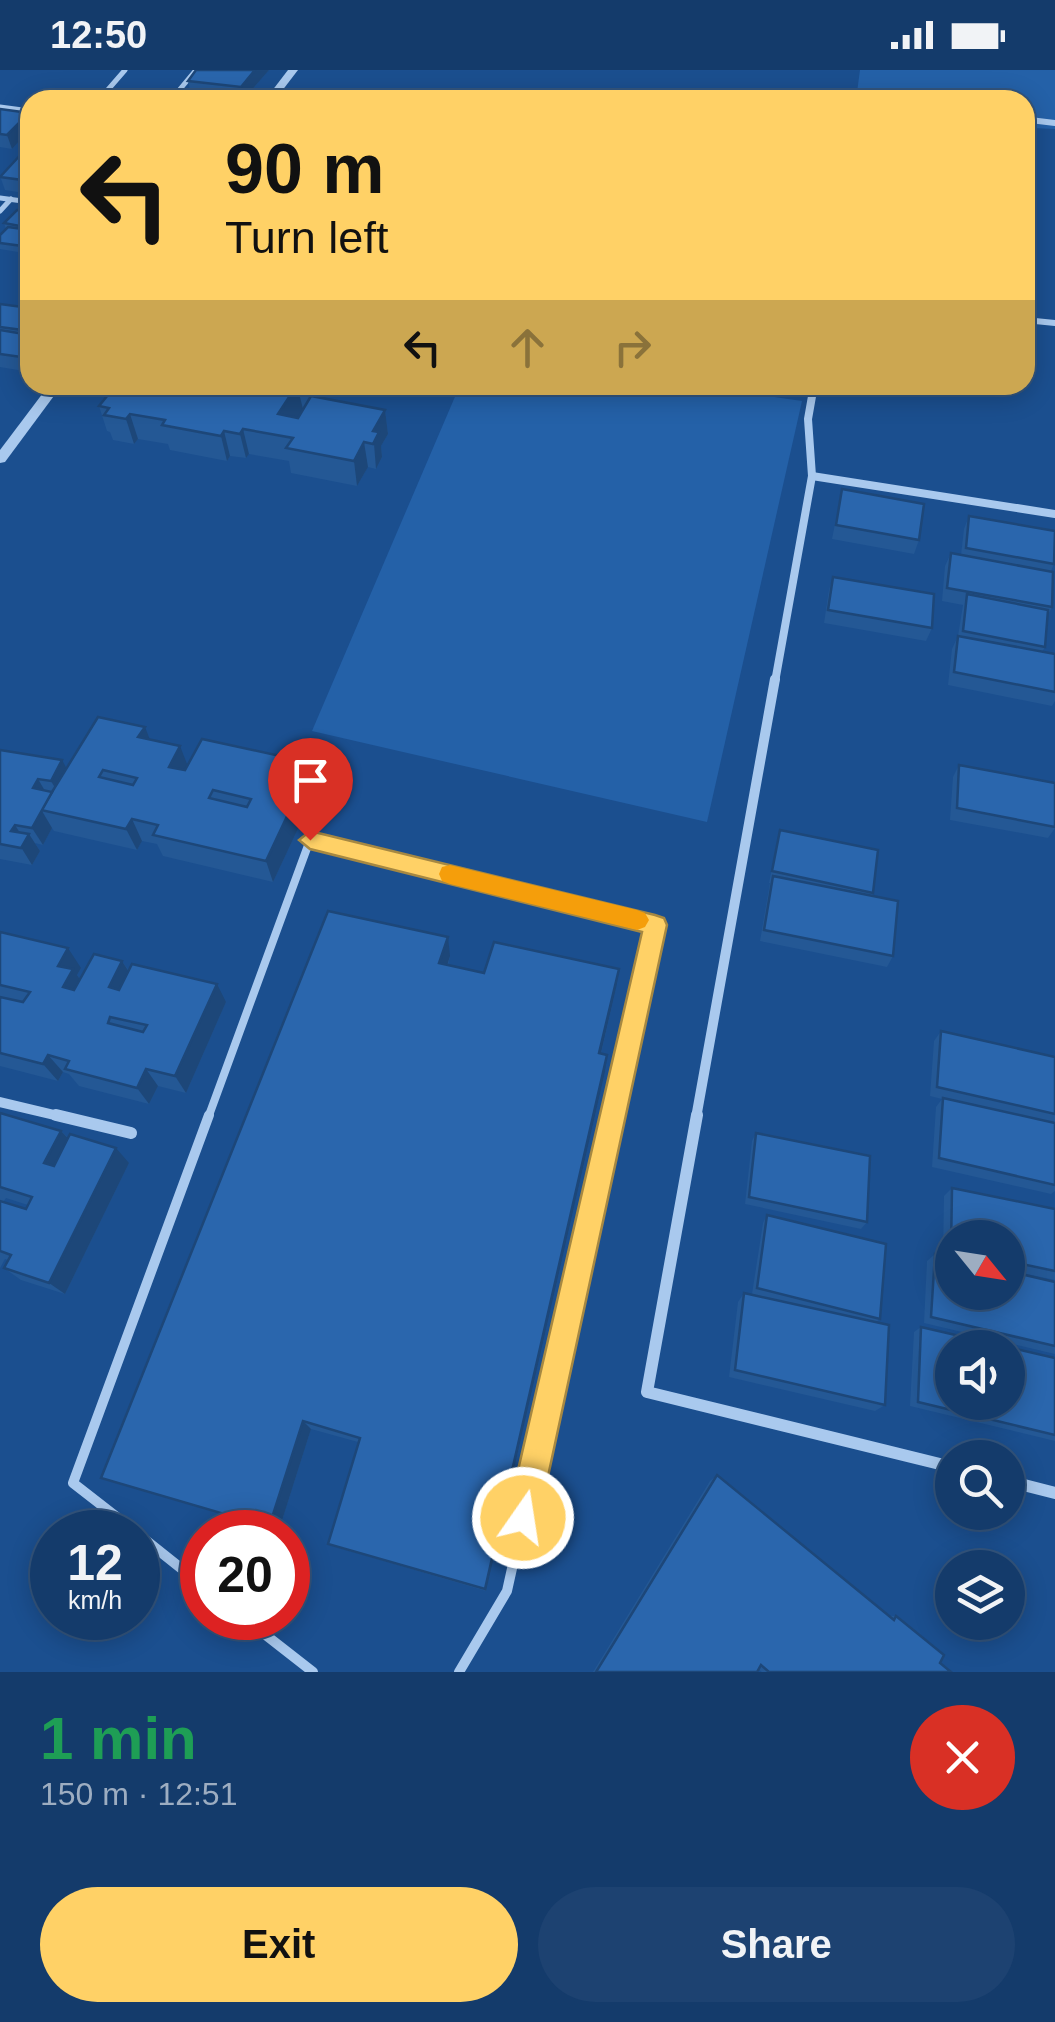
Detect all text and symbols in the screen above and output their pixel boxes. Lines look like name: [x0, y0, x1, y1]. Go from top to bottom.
text: 12:50: [50, 14, 147, 56]
icon: left: [60, 130, 190, 260]
text: 90 m: [225, 130, 385, 208]
text: Turn left: [225, 212, 388, 263]
icon: left: [395, 320, 450, 375]
icon: ahead: [500, 320, 555, 375]
icon: right: [605, 320, 660, 375]
pin: [268, 738, 353, 841]
icon: arrive: [283, 753, 338, 808]
north arrow: [935, 1220, 1025, 1310]
map controls: [935, 1220, 1025, 1640]
button: sound: [935, 1330, 1025, 1420]
button: search: [935, 1440, 1025, 1530]
position arrow: [471, 1466, 575, 1570]
speed limit sign: 20: [180, 1510, 310, 1640]
text: 12: [67, 1535, 123, 1591]
button: layers: [935, 1550, 1025, 1640]
text: km/h: [68, 1586, 122, 1614]
text: 1 min: [40, 1705, 197, 1772]
button: close: [910, 1705, 1015, 1810]
text: 150 m · 12:51: [40, 1776, 237, 1812]
button: Exit: [40, 1887, 518, 2002]
button: Share: [538, 1887, 1015, 2002]

